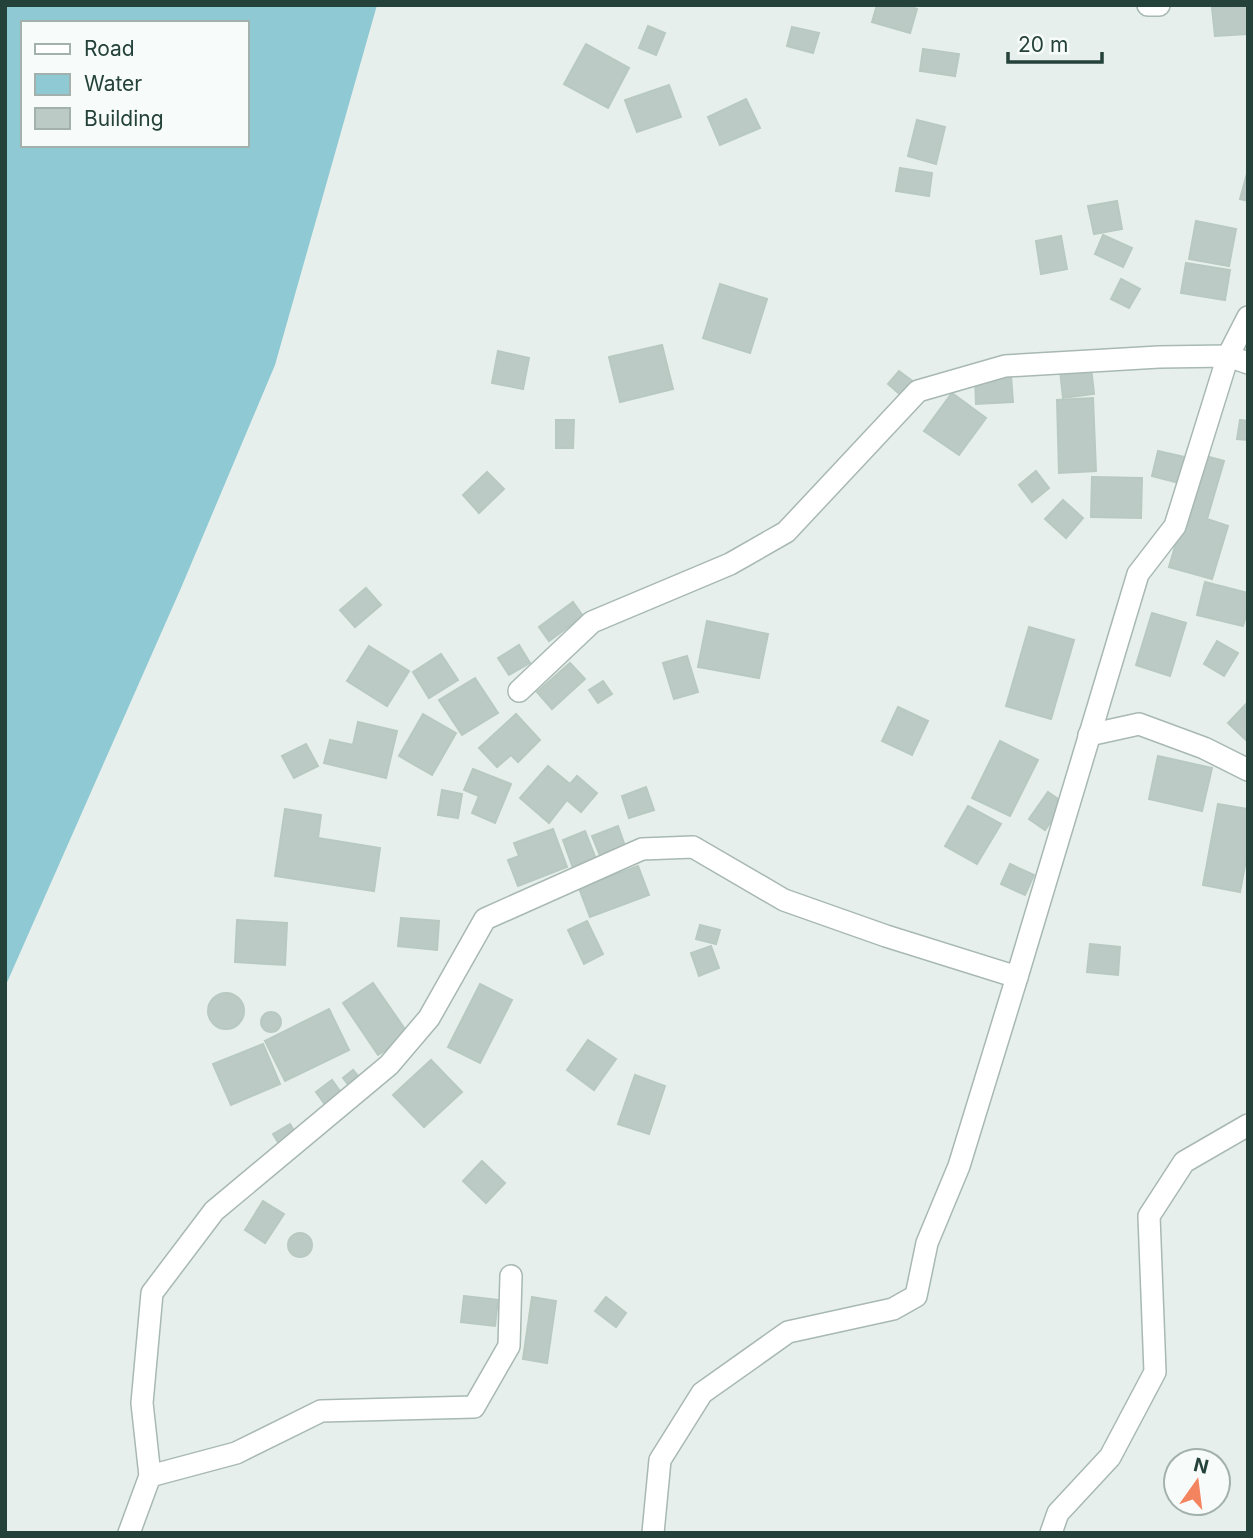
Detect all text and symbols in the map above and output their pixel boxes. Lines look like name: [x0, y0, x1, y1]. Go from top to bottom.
legend: [21, 21, 248, 147]
scale bar: [1008, 21, 1102, 65]
text: 20 m: [1018, 32, 1068, 57]
text: Road: [84, 36, 135, 61]
text: Water: [84, 71, 142, 96]
text: Building: [84, 106, 164, 131]
north arrow: [1162, 1447, 1232, 1517]
text: N: [1191, 1453, 1211, 1479]

